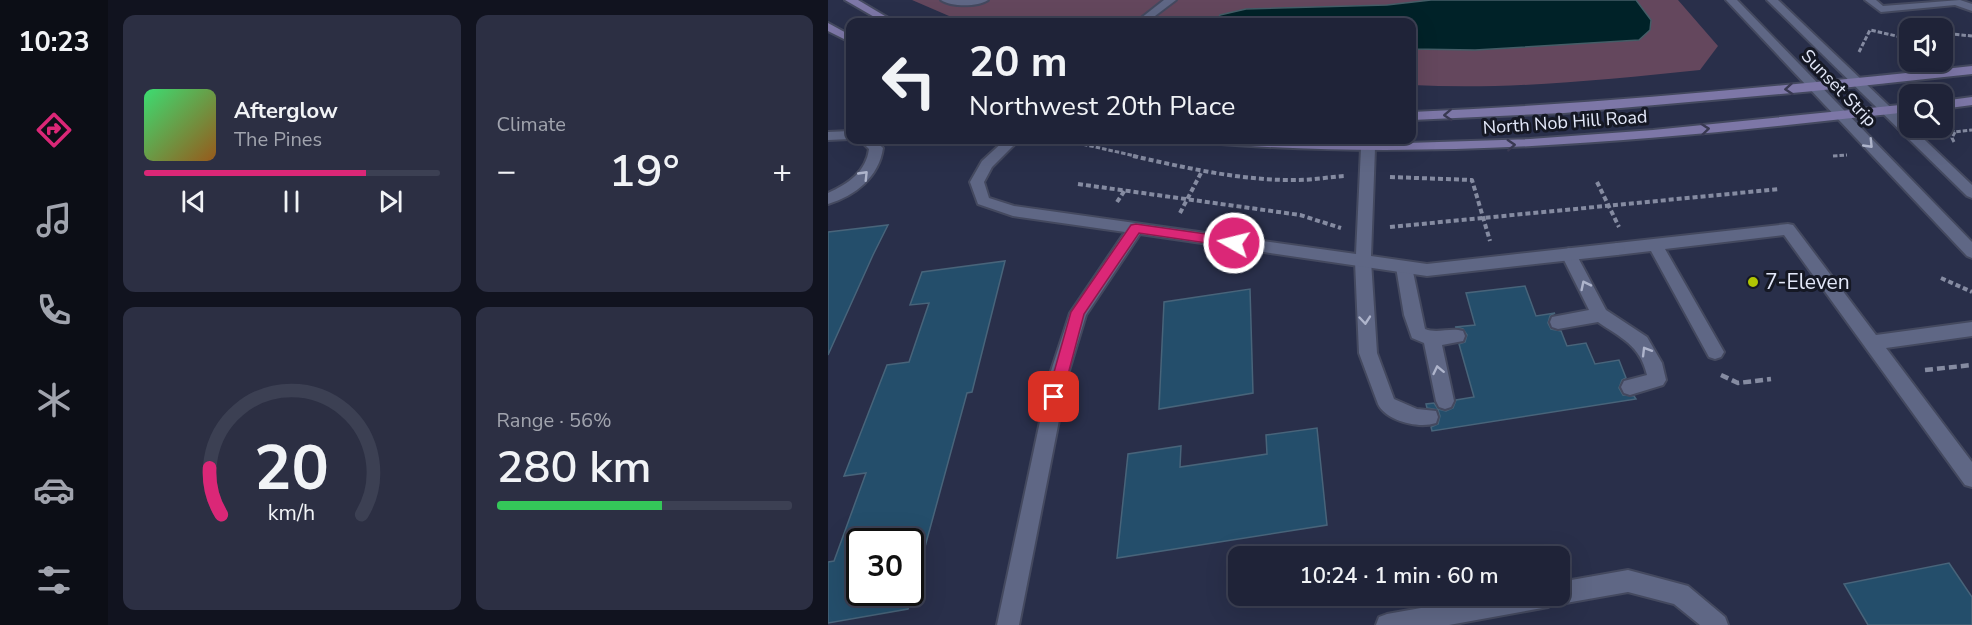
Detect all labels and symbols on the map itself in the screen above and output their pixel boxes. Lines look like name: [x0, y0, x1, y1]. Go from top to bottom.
street label: Sunset Strip: [1796, 44, 1882, 132]
one-way arrow: [1784, 82, 1793, 95]
street label: North Nob Hill Road: [1482, 104, 1648, 140]
one-way arrow: [1443, 109, 1452, 122]
one-way arrow: [1701, 123, 1710, 136]
one-way arrow: [1861, 137, 1872, 148]
one-way arrow: [1506, 138, 1515, 151]
one-way arrow: [857, 171, 868, 182]
position arrow: [1202, 211, 1266, 275]
place label: 7-Eleven: [1765, 268, 1850, 296]
marker: 7-Eleven: [1746, 275, 1760, 289]
one-way arrow: [1580, 280, 1592, 291]
one-way arrow: [1358, 315, 1371, 324]
one-way arrow: [1642, 347, 1654, 357]
one-way arrow: [1433, 365, 1446, 375]
pin: [1028, 371, 1079, 422]
speed limit sign: 30: [846, 528, 924, 606]

